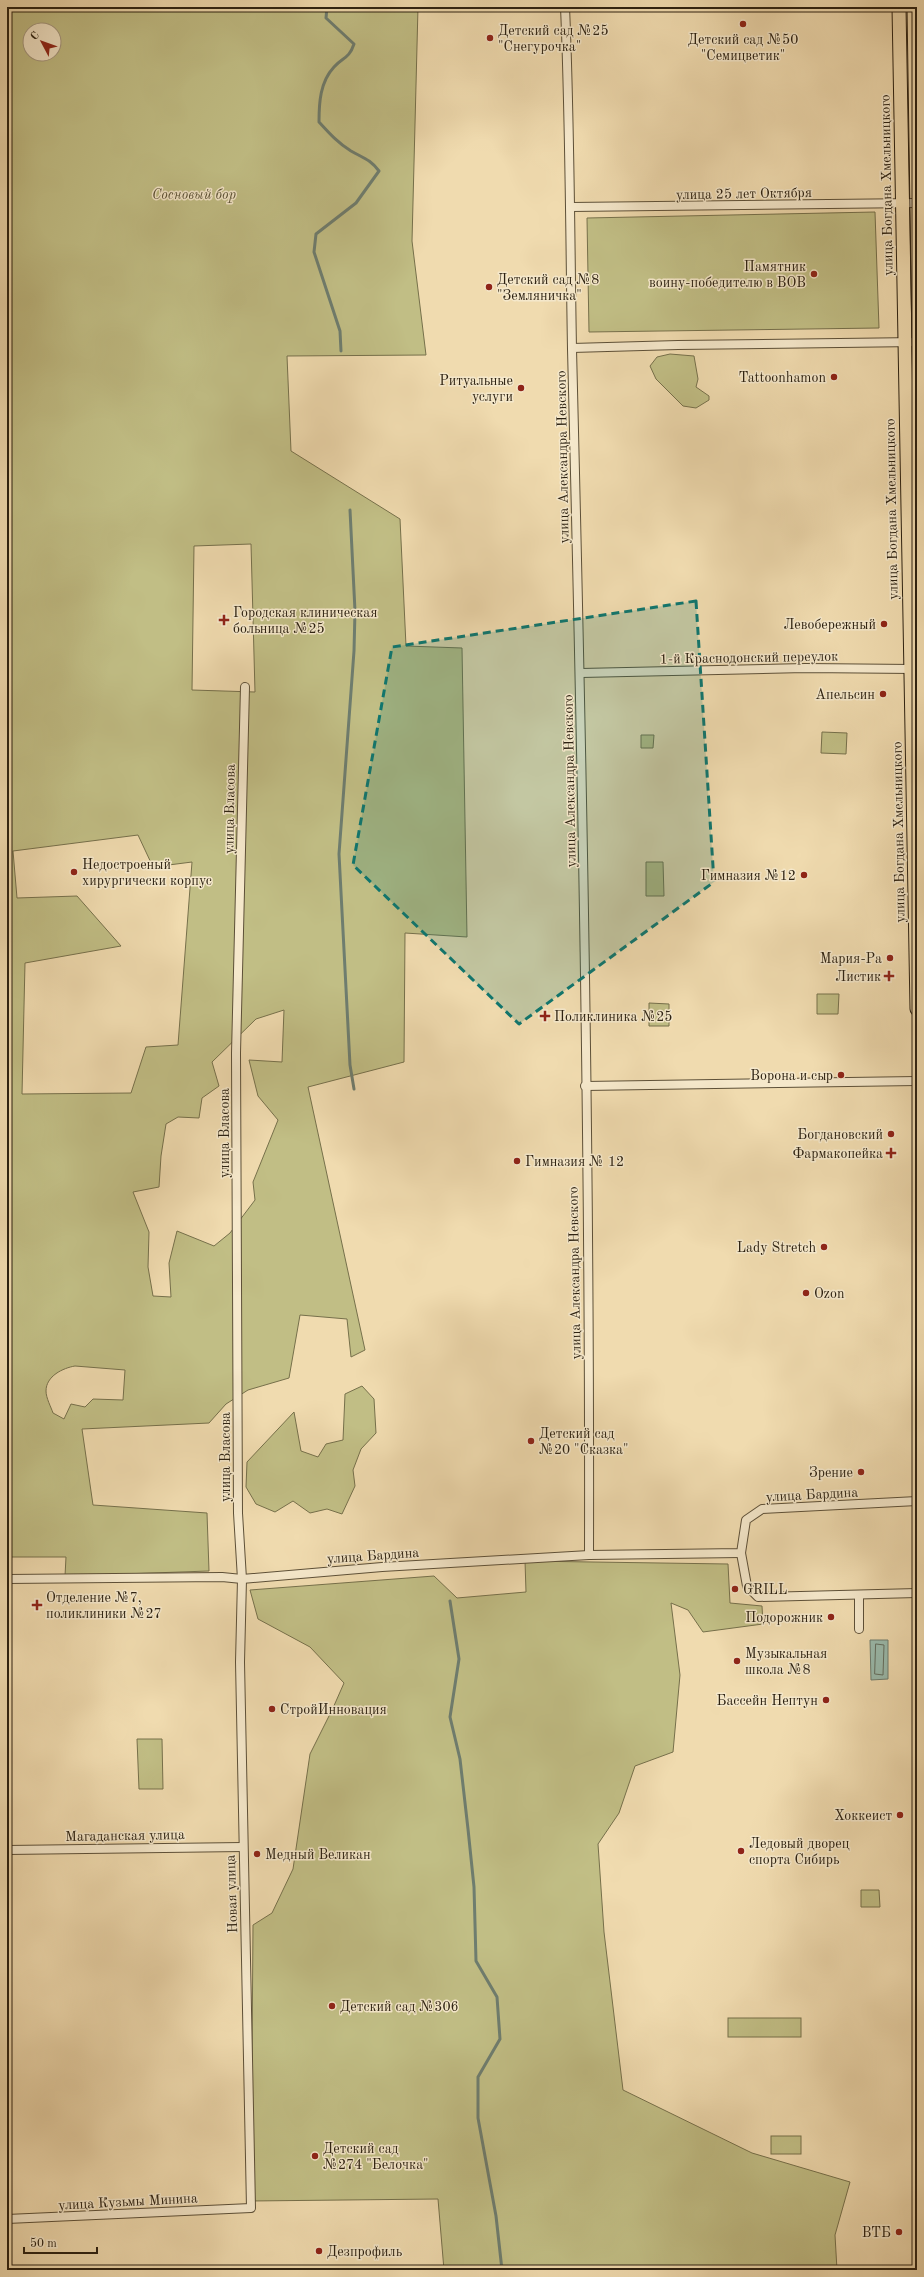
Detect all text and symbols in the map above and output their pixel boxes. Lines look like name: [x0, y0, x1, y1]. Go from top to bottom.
marker: Детский сад №50 "Семицветик": [738, 19, 748, 29]
north arrow: [22, 22, 62, 62]
place label: Детский сад №25 "Снегурочка": [498, 24, 609, 54]
text: С: [29, 30, 42, 43]
marker: Детский сад №25 "Снегурочка": [485, 33, 495, 43]
place label: Детский сад №50 "Семицветик": [688, 33, 798, 63]
street label: улица Богдана Хмельницкого: [878, 94, 896, 276]
street label: улица 25 лет Октября: [676, 186, 812, 202]
park label: Сосновый бор: [152, 187, 237, 203]
place label: Памятник воину-победителю в ВОВ: [649, 260, 806, 290]
marker: Памятник воину-победителю в ВОВ: [809, 269, 819, 279]
place label: Детский сад №8 "Земляничка": [497, 273, 599, 303]
marker: Детский сад №8 "Земляничка": [484, 282, 494, 292]
street label: улица Александра Невского: [554, 370, 572, 544]
place label: Tattoonhamon: [738, 371, 826, 385]
marker: Tattoonhamon: [829, 372, 839, 382]
place label: Ритуальные услуги: [439, 374, 513, 404]
marker: Ритуальные услуги: [516, 383, 526, 393]
street label: улица Богдана Хмельницкого: [883, 418, 901, 600]
place label: Городская клиническая больница №25: [233, 606, 378, 636]
marker: Городская клиническая больница №25: [218, 614, 230, 626]
place label: Левобережный: [783, 618, 876, 632]
marker: Левобережный: [879, 619, 889, 629]
street label: 1-й Краснодонский переулок: [660, 649, 838, 667]
place label: Апельсин: [815, 688, 875, 702]
marker: Апельсин: [878, 689, 888, 699]
street label: улица Александра Невского: [561, 694, 579, 868]
street label: улица Богдана Хмельницкого: [890, 741, 908, 923]
street label: улица Власова: [222, 764, 238, 854]
place label: Недостроеный хирургически корпус: [82, 858, 212, 888]
marker: Недостроеный хирургически корпус: [69, 867, 79, 877]
place label: Гимназия №12: [701, 869, 796, 883]
marker: Гимназия №12: [799, 870, 809, 880]
place label: Мария-Ра: [820, 952, 882, 966]
marker: Мария-Ра: [885, 953, 895, 963]
place label: Листик: [835, 970, 881, 984]
marker: Листик: [884, 971, 894, 981]
marker: Поликлиника №25: [539, 1010, 551, 1022]
place label: Поликлиника №25: [554, 1010, 672, 1024]
place label: Ворона и сыр: [750, 1069, 833, 1083]
marker: Ворона и сыр: [836, 1070, 846, 1080]
street label: улица Власова: [218, 1088, 232, 1178]
place label: Богдановский: [797, 1128, 883, 1142]
marker: Богдановский: [886, 1129, 896, 1139]
place label: Фармакопейка: [793, 1147, 883, 1161]
marker: Фармакопейка: [886, 1148, 896, 1158]
place label: Гимназия № 12: [525, 1155, 624, 1169]
marker: Гимназия № 12: [512, 1156, 522, 1166]
street label: улица Александра Невского: [566, 1186, 584, 1360]
place label: Lady Stretch: [737, 1241, 816, 1255]
marker: Lady Stretch: [819, 1242, 829, 1252]
place label: Ozon: [814, 1287, 845, 1301]
marker: Ozon: [801, 1288, 811, 1298]
street label: улица Власова: [219, 1412, 233, 1502]
place label: Детский сад №20 "Сказка": [539, 1427, 629, 1457]
marker: Детский сад №20 "Сказка": [526, 1436, 536, 1446]
place label: Зрение: [809, 1466, 853, 1480]
marker: Зрение: [856, 1467, 866, 1477]
street label: улица Бардина: [766, 1486, 859, 1504]
street label: улица Бардина: [326, 1546, 420, 1566]
place label: GRILL: [743, 1583, 787, 1597]
marker: GRILL: [730, 1584, 740, 1594]
place label: Отделение №7, поликлиники №27: [46, 1591, 162, 1621]
marker: Отделение №7, поликлиники №27: [31, 1599, 43, 1611]
place label: Подорожник: [745, 1611, 823, 1625]
marker: Подорожник: [826, 1612, 836, 1622]
place label: Музыкальная школа №8: [745, 1647, 827, 1677]
marker: Музыкальная школа №8: [732, 1656, 742, 1666]
place label: Бассейн Нептун: [717, 1694, 818, 1708]
marker: Бассейн Нептун: [821, 1695, 831, 1705]
place label: СтройИнновация: [280, 1703, 387, 1717]
marker: СтройИнновация: [267, 1704, 277, 1714]
place label: Хоккеист: [834, 1809, 892, 1823]
marker: Хоккеист: [895, 1810, 905, 1820]
street label: Магаданская улица: [65, 1828, 185, 1844]
place label: Ледовый дворец спорта Сибирь: [749, 1837, 850, 1867]
marker: Ледовый дворец спорта Сибирь: [736, 1846, 746, 1856]
place label: Медный Великан: [265, 1848, 371, 1862]
marker: Медный Великан: [252, 1849, 262, 1859]
street label: Новая улица: [224, 1854, 240, 1933]
place label: Детский сад №306: [340, 2000, 459, 2014]
marker: Детский сад №306: [327, 2001, 337, 2011]
place label: Детский сад №274 "Белочка": [323, 2142, 429, 2172]
marker: Детский сад №274 "Белочка": [310, 2151, 320, 2161]
street label: улица Кузьмы Минина: [58, 2191, 198, 2213]
place label: ВТБ: [862, 2226, 891, 2240]
marker: ВТБ: [894, 2227, 904, 2237]
scale bar: [24, 2229, 97, 2255]
text: 50 m: [30, 2237, 57, 2250]
place label: Дезпрофиль: [327, 2245, 403, 2260]
marker: Дезпрофиль: [314, 2246, 324, 2256]

